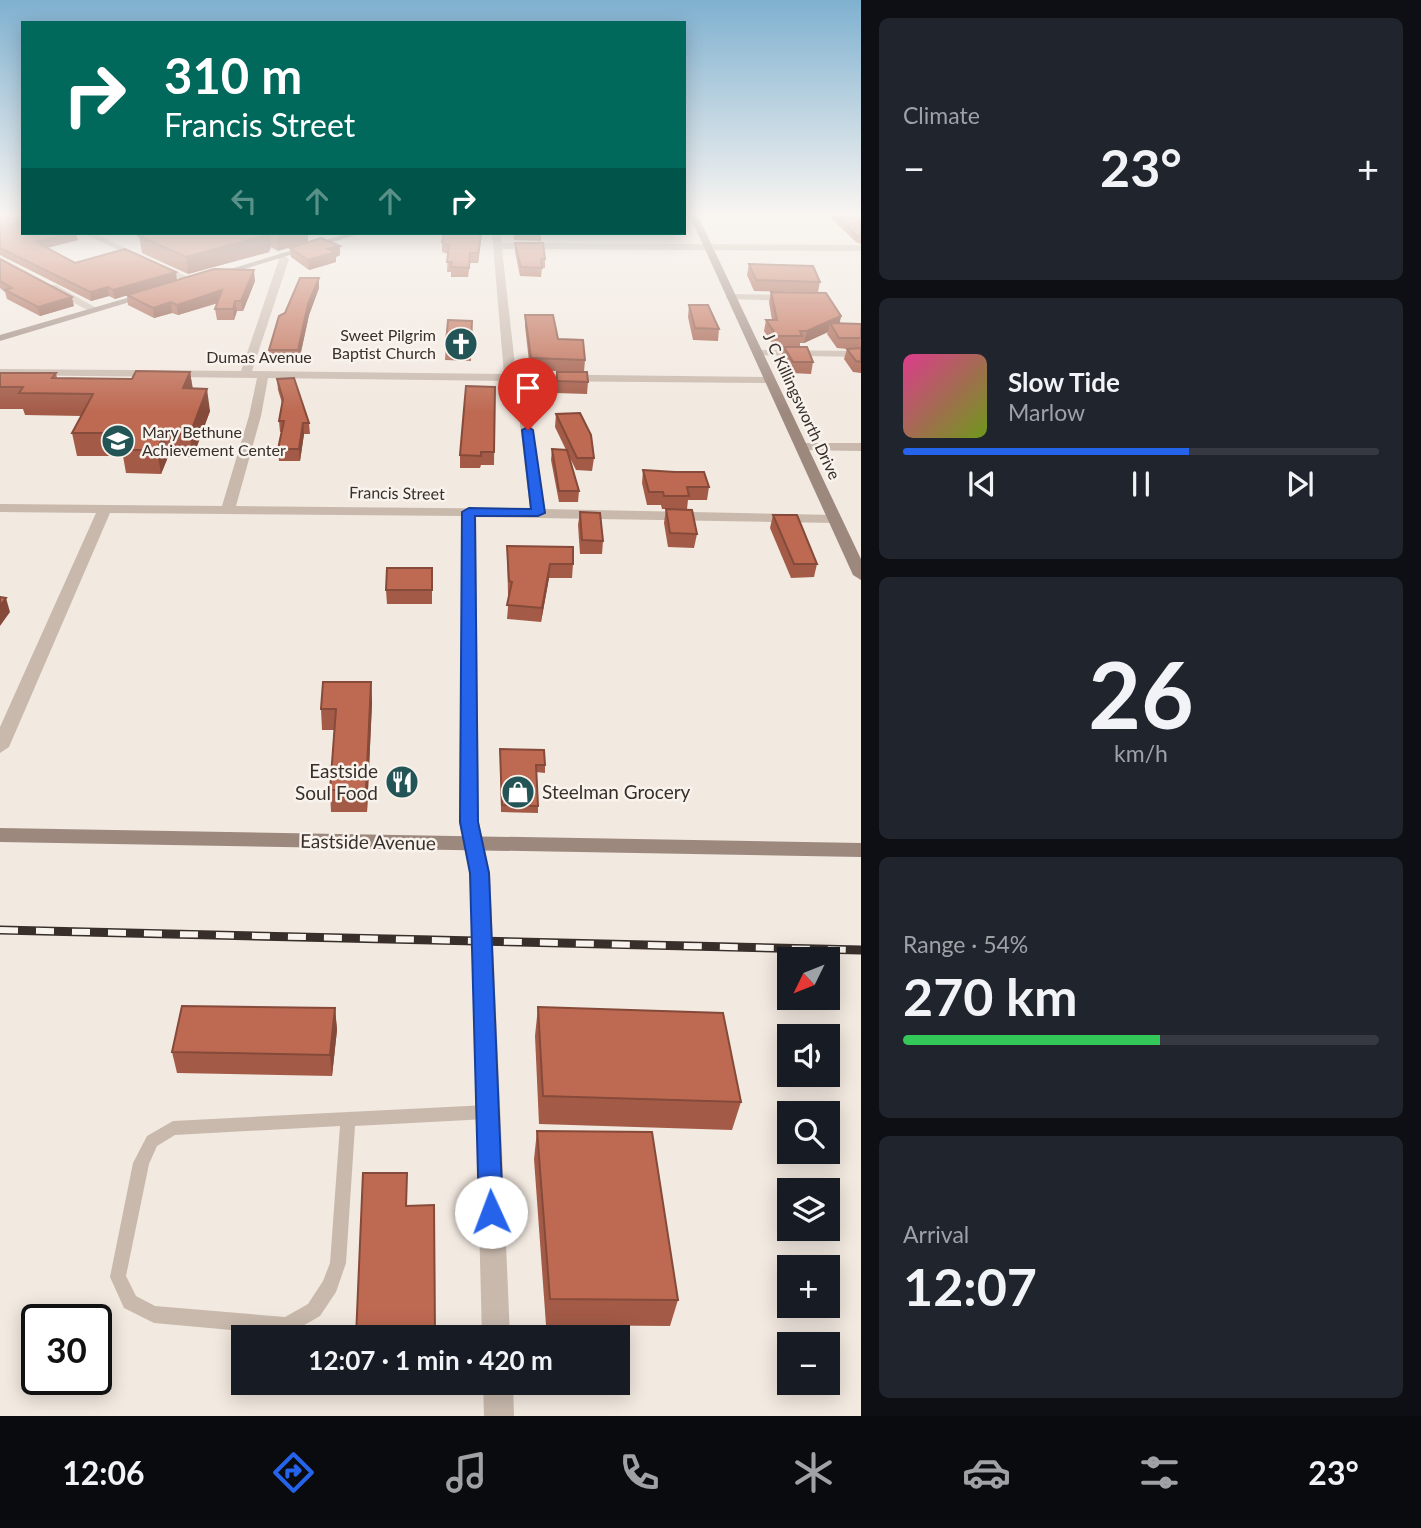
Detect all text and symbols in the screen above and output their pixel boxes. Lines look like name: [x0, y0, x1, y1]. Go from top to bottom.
text: 310 m: [164, 46, 302, 104]
icon: right: [49, 49, 140, 140]
text: Climate: [903, 101, 980, 129]
text: Francis Street: [164, 105, 355, 144]
text: 23°: [1100, 136, 1182, 198]
text: −: [903, 145, 925, 191]
text: +: [1357, 145, 1379, 191]
icon: left: [225, 182, 263, 220]
icon: ahead: [298, 182, 336, 220]
icon: ahead: [371, 182, 409, 220]
icon: right: [444, 182, 482, 220]
place label: Sweet Pilgrim Baptist Church: [332, 325, 436, 362]
church icon: Sweet Pilgrim Baptist Church: [442, 325, 480, 363]
street label: J C Killingsworth Drive: [760, 329, 845, 482]
street label: Dumas Avenue: [206, 347, 312, 366]
pin: [498, 358, 558, 430]
text: Slow Tide: [1008, 366, 1120, 398]
icon: arrive: [509, 369, 547, 407]
text: Marlow: [1008, 398, 1085, 426]
school or university icon: Mary Bethune Achievement Center: [99, 422, 137, 460]
place label: Mary Bethune Achievement Center: [142, 422, 286, 459]
icon: previous: [963, 465, 1001, 503]
icon: pause: [1122, 465, 1160, 503]
icon: next: [1281, 465, 1319, 503]
street label: Francis Street: [349, 482, 445, 503]
text: 26: [1088, 639, 1194, 748]
text: km/h: [1114, 739, 1168, 767]
place label: Eastside Soul Food: [295, 759, 378, 804]
restaurant icon: Eastside Soul Food: [383, 763, 421, 801]
shop icon: Steelman Grocery: [499, 773, 537, 811]
place label: Steelman Grocery: [542, 780, 691, 803]
street label: Eastside Avenue: [300, 829, 436, 854]
text: Range · 54%: [903, 930, 1028, 958]
north arrow: [777, 947, 840, 1010]
map controls: [777, 947, 840, 1395]
text: 270 km: [903, 965, 1077, 1027]
button: sound: [777, 1024, 840, 1087]
button: search: [777, 1101, 840, 1164]
position arrow: [454, 1175, 528, 1249]
button: layers: [777, 1178, 840, 1241]
text: Arrival: [903, 1220, 969, 1248]
button: +: [777, 1255, 840, 1318]
text: 12:07: [903, 1255, 1037, 1317]
speed limit sign: 30: [21, 1304, 112, 1395]
button: −: [777, 1332, 840, 1395]
text: 12:07 · 1 min · 420 m: [308, 1344, 553, 1376]
icon: directions: [269, 1448, 318, 1497]
icon: music: [442, 1448, 491, 1497]
icon: phone: [615, 1448, 664, 1497]
icon: climate: [789, 1448, 838, 1497]
icon: car: [962, 1448, 1011, 1497]
icon: filters: [1135, 1448, 1184, 1497]
text: 12:06: [62, 1453, 145, 1492]
text: 23°: [1308, 1453, 1359, 1492]

